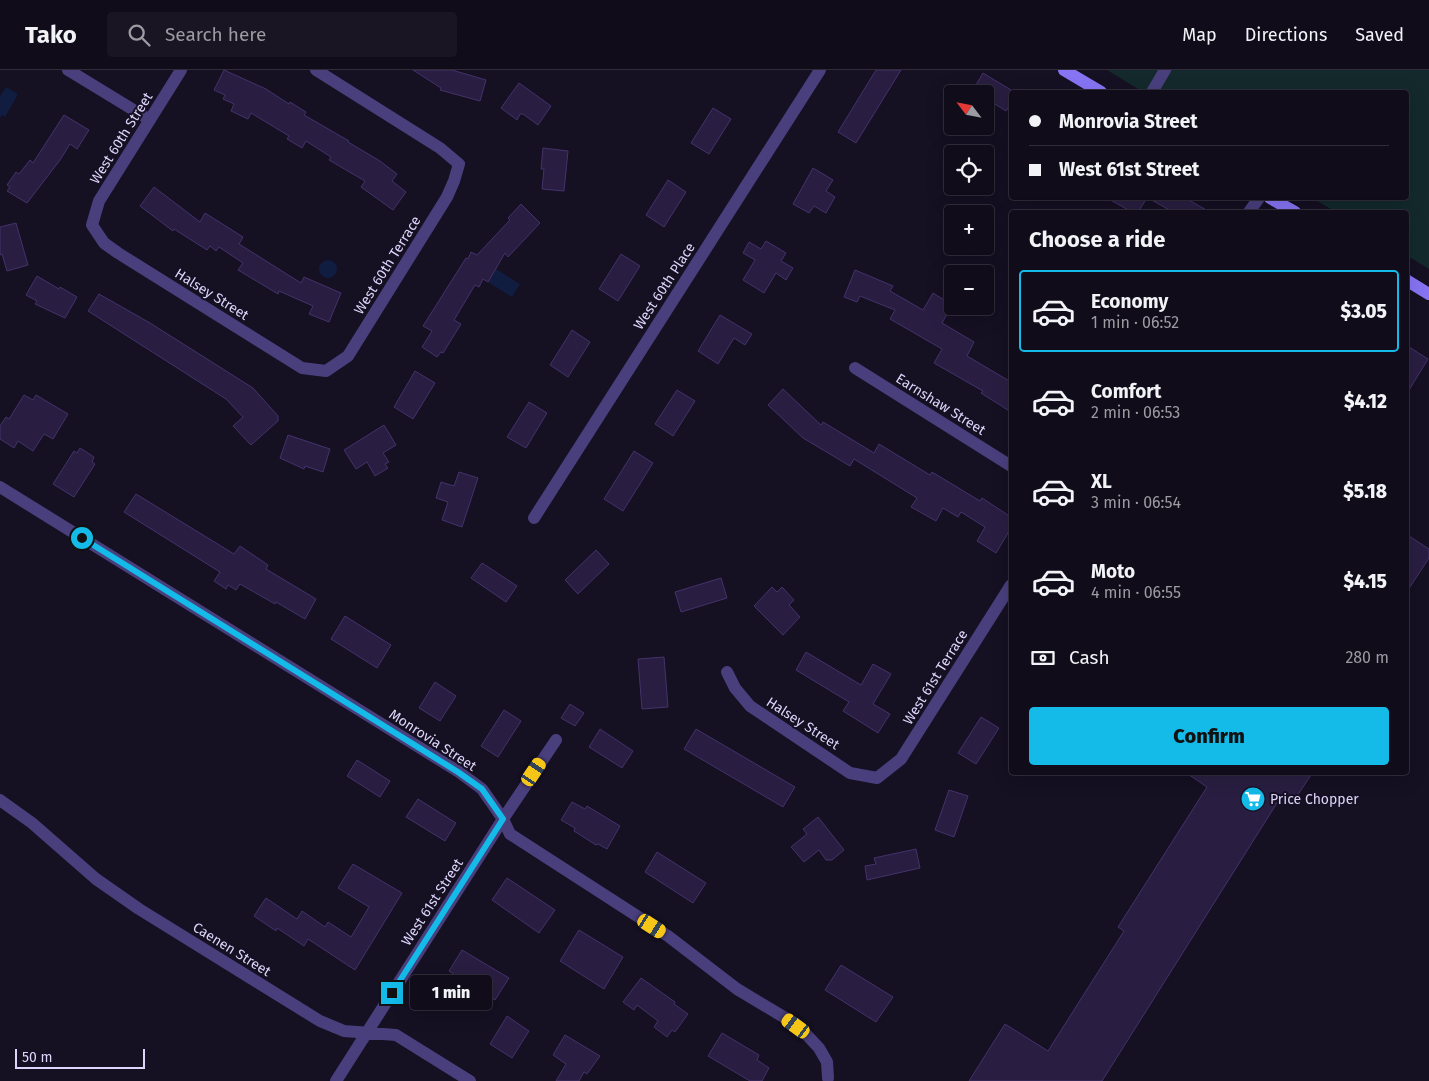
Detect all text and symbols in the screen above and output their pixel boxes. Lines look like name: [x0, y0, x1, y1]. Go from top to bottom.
search box: [107, 12, 457, 57]
text: Tako: [25, 21, 77, 49]
icon: search: [125, 21, 153, 49]
text: Search here: [165, 23, 266, 46]
text: Map: [1182, 24, 1217, 46]
text: Directions: [1245, 24, 1327, 46]
text: Saved: [1355, 24, 1404, 46]
north arrow: [944, 85, 994, 135]
map controls: [944, 85, 994, 315]
street label: West 60th Street: [87, 89, 157, 187]
text: Monrovia Street: [1059, 110, 1198, 133]
button: locate: [944, 145, 994, 195]
text: West 61st Street: [1059, 158, 1199, 181]
button: +: [944, 205, 994, 255]
street label: West 60th Terrace: [350, 213, 424, 318]
text: Choose a ride: [1029, 226, 1165, 253]
street label: West 60th Place: [630, 240, 699, 333]
street label: Halsey Street: [172, 265, 253, 324]
button: −: [944, 265, 994, 315]
icon: car: [1031, 289, 1076, 334]
text: Economy: [1091, 290, 1168, 313]
text: $3.05: [1341, 300, 1387, 323]
text: 1 min · 06:52: [1091, 313, 1179, 332]
street label: Earnshaw Street: [893, 370, 990, 439]
icon: car: [1031, 379, 1076, 424]
text: Comfort: [1091, 380, 1161, 403]
text: $4.12: [1344, 390, 1387, 413]
text: 2 min · 06:53: [1091, 403, 1180, 422]
icon: car: [1031, 469, 1076, 514]
text: XL: [1091, 470, 1112, 493]
text: $5.18: [1343, 480, 1387, 503]
text: 3 min · 06:54: [1091, 493, 1181, 512]
route start: [71, 527, 93, 549]
icon: car: [1031, 559, 1076, 604]
text: Moto: [1091, 560, 1135, 583]
text: $4.15: [1344, 570, 1387, 593]
text: 4 min · 06:55: [1091, 583, 1181, 602]
street label: West 61st Terrace: [899, 627, 971, 728]
icon: cash: [1029, 644, 1057, 672]
text: Cash: [1069, 646, 1110, 669]
text: 280 m: [1345, 648, 1389, 667]
street label: Halsey Street: [763, 693, 843, 754]
street label: Monrovia Street: [386, 706, 480, 775]
button: Confirm: [1029, 707, 1389, 765]
car: [519, 755, 548, 789]
supermarket icon: Price Chopper: [1240, 786, 1266, 812]
place label: Price Chopper: [1270, 791, 1359, 808]
street label: West 61st Street: [398, 855, 467, 949]
car: [635, 912, 668, 940]
street label: Caenen Street: [190, 919, 275, 981]
callout: 1 min: [410, 976, 492, 1010]
route end: [381, 982, 403, 1004]
text: 1 min: [432, 983, 470, 1002]
car: [779, 1011, 812, 1041]
scale bar: [15, 1046, 145, 1069]
text: 50 m: [22, 1049, 53, 1066]

